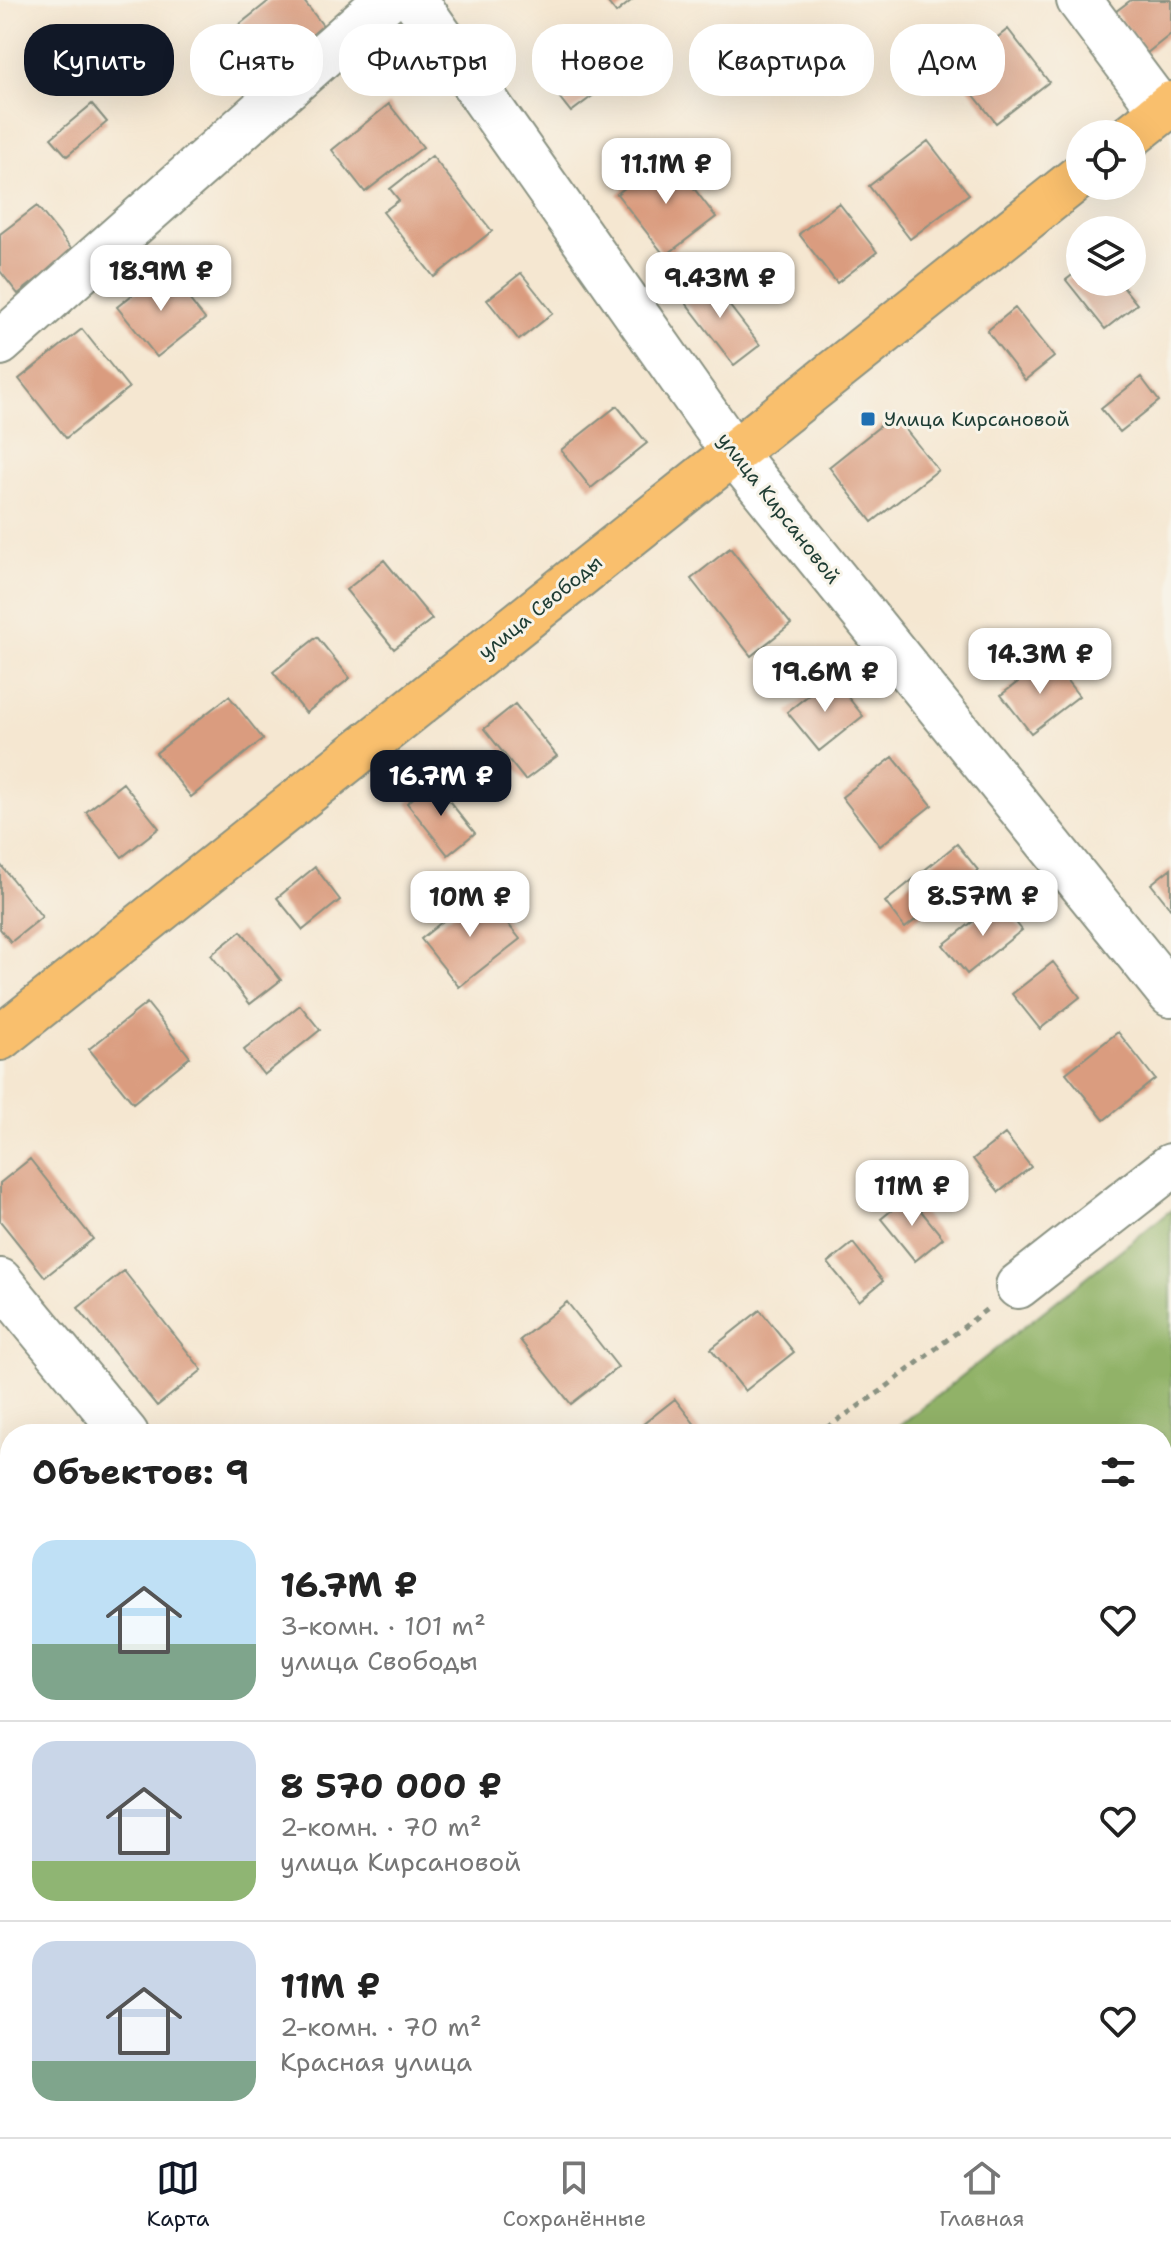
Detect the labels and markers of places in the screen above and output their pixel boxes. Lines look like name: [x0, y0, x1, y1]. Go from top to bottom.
pin: 11.1M ₽: [592, 138, 740, 206]
pin: 18.9M ₽: [87, 245, 235, 313]
pin: 9.43M ₽: [646, 252, 794, 320]
place label: Улица Кирсановой: [884, 406, 1070, 432]
marker: Улица Кирсановой: [859, 410, 877, 428]
pin: 14.3M ₽: [966, 628, 1114, 696]
pin: 19.6M ₽: [751, 646, 899, 714]
pin: 16.7M ₽: [367, 750, 515, 818]
pin: 8.57M ₽: [909, 870, 1057, 938]
pin: 10M ₽: [414, 871, 526, 939]
pin: 11M ₽: [856, 1160, 968, 1228]

